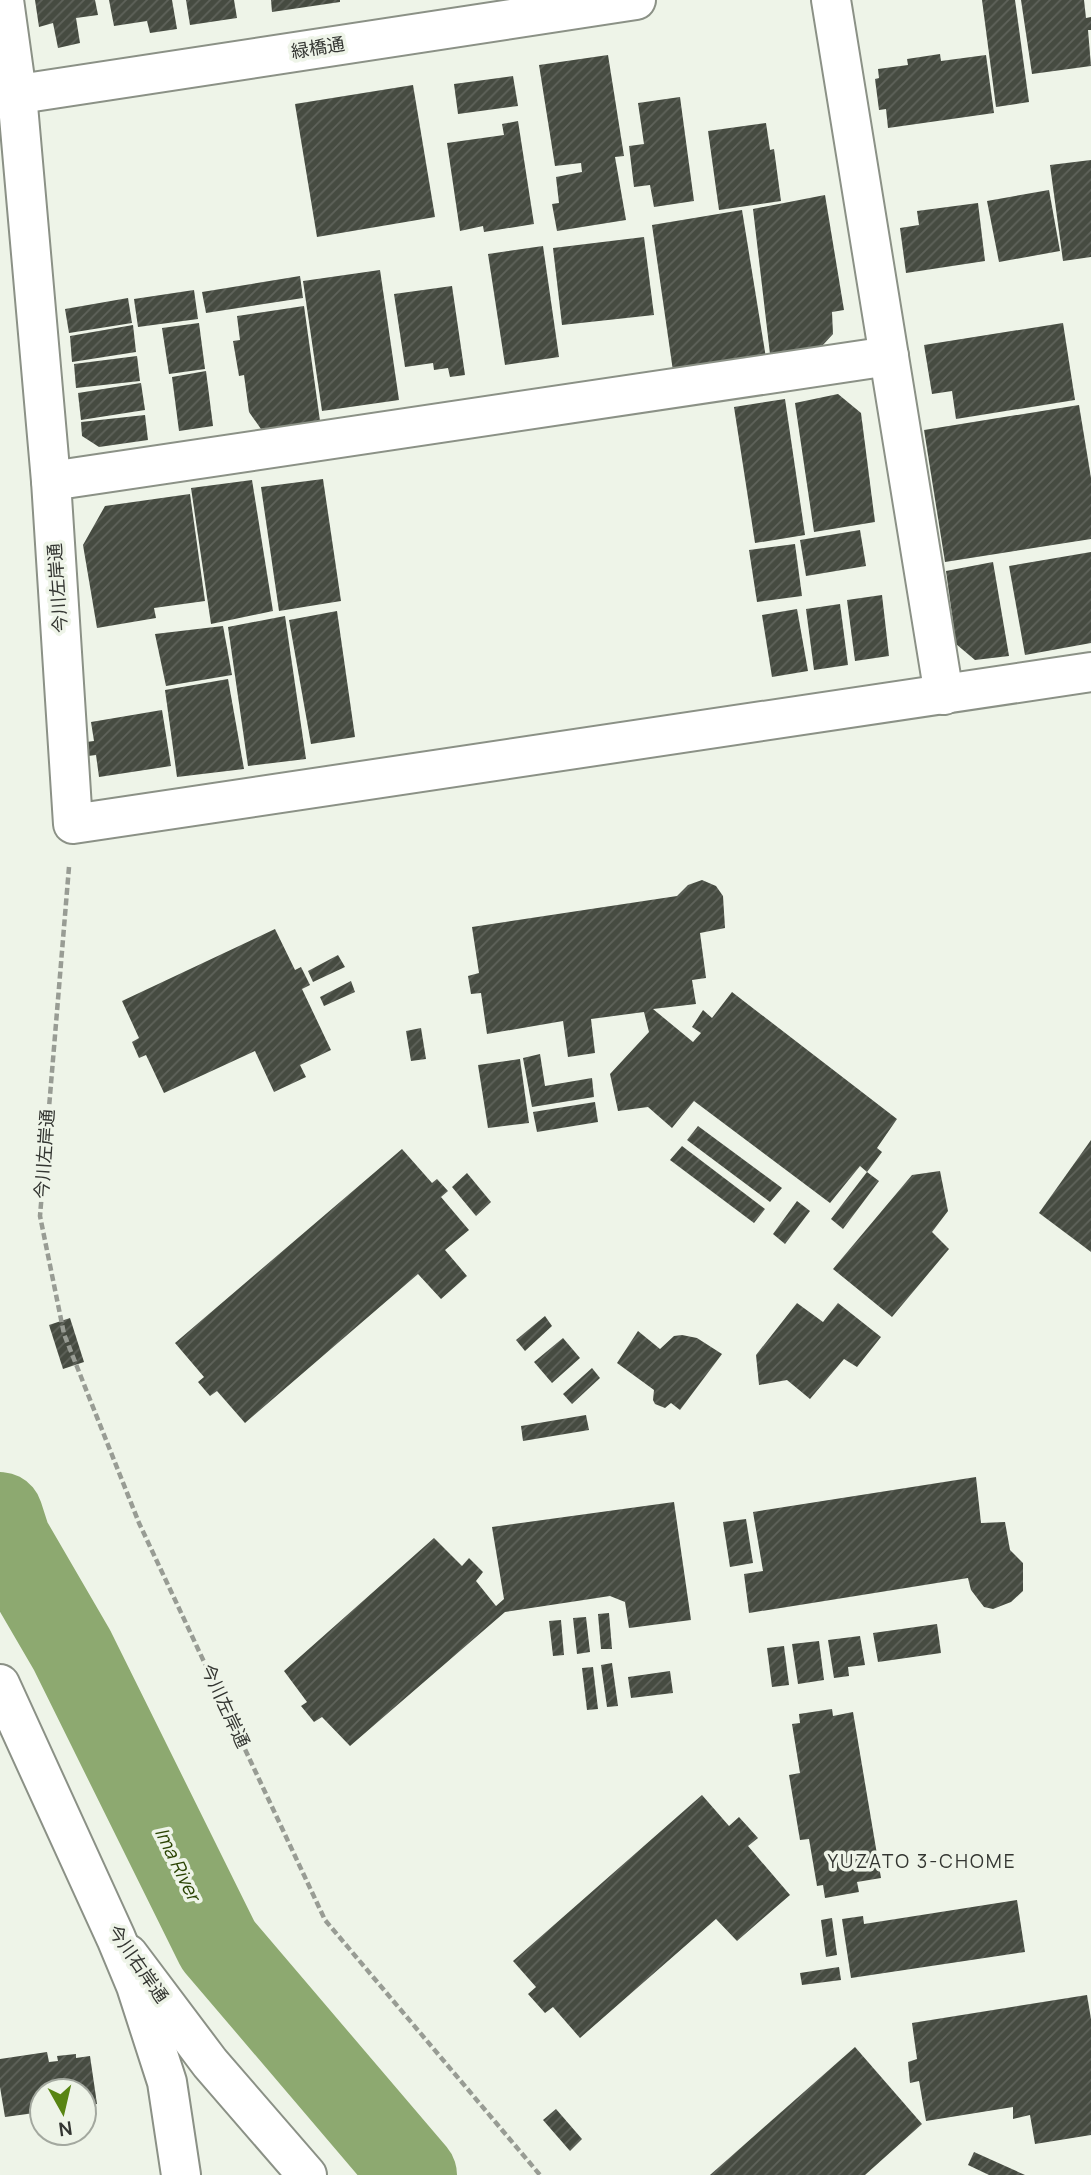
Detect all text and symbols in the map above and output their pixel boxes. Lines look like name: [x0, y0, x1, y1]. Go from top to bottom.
street label: 緑橋通: [289, 31, 346, 63]
street label: 今川左岸通: [42, 542, 72, 634]
street label: 今川左岸通: [29, 1108, 59, 1200]
street label: 今川左岸通: [196, 1660, 256, 1751]
water label: Ima River: [149, 1823, 208, 1907]
district label: YUZATO 3-CHOME: [828, 1848, 1016, 1874]
street label: 今川右岸通: [103, 1920, 174, 2007]
north arrow: [28, 2077, 98, 2147]
text: N: [57, 2115, 74, 2143]

